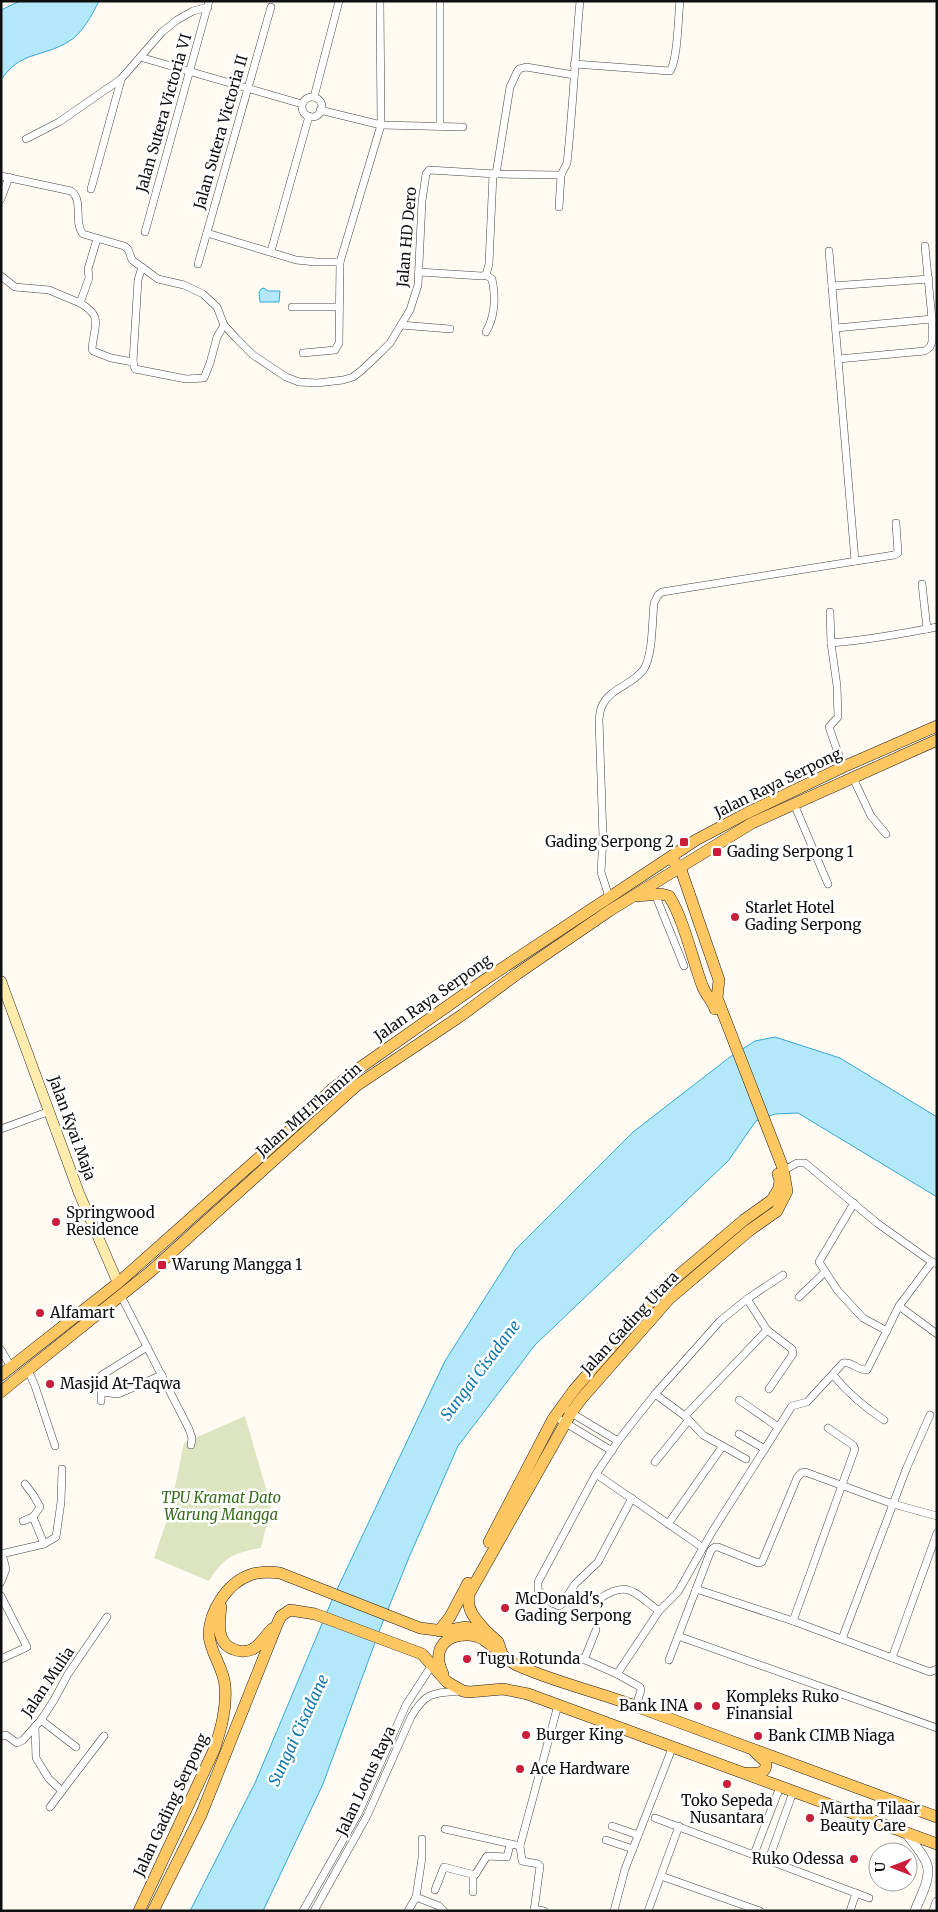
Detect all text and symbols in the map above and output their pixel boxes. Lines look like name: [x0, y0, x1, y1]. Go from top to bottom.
street label: Jalan Sutera Victoria VI: [131, 31, 195, 196]
street label: Jalan Sutera Victoria II: [189, 52, 252, 212]
street label: Jalan HD Dero: [393, 186, 420, 289]
street label: Jalan Raya Serpong: [710, 744, 844, 822]
place label: Gading Serpong 2: [545, 832, 674, 851]
marker: Gading Serpong 2: [678, 836, 690, 848]
place label: Gading Serpong 1: [727, 842, 854, 861]
marker: Gading Serpong 1: [711, 846, 723, 858]
place label: Starlet Hotel Gading Serpong: [745, 898, 861, 934]
marker: Starlet Hotel Gading Serpong: [729, 911, 741, 923]
street label: Jalan Raya Serpong: [370, 950, 495, 1046]
street label: Jalan MH.Thamrin: [251, 1059, 365, 1161]
street label: Jalan Kyai Maja: [44, 1072, 100, 1183]
place label: Springwood Residence: [66, 1203, 155, 1239]
marker: Springwood Residence: [50, 1216, 62, 1228]
place label: Warung Mangga 1: [171, 1255, 302, 1274]
marker: Warung Mangga 1: [156, 1259, 168, 1271]
street label: Jalan Gading Utara: [576, 1267, 682, 1379]
place label: Alfamart: [49, 1303, 115, 1322]
marker: Alfamart: [34, 1307, 46, 1319]
water label: Sungai Cisadane: [436, 1316, 524, 1424]
place label: Masjid At-Taqwa: [60, 1374, 181, 1393]
marker: Masjid At-Taqwa: [44, 1378, 56, 1390]
park label: TPU Kramat Dato Warung Mangga: [161, 1488, 281, 1524]
place label: McDonald's, Gading Serpong: [515, 1589, 631, 1625]
marker: McDonald's, Gading Serpong: [499, 1602, 511, 1614]
street label: Jalan Mulia: [17, 1643, 78, 1721]
place label: Tugu Rotunda: [477, 1649, 580, 1668]
marker: Tugu Rotunda: [461, 1653, 473, 1665]
water label: Sungai Cisadane: [263, 1671, 333, 1789]
place label: Kompleks Ruko Finansial: [726, 1687, 839, 1723]
place label: Bank INA: [619, 1696, 688, 1715]
marker: Bank INA: [692, 1700, 704, 1712]
marker: Kompleks Ruko Finansial: [710, 1700, 722, 1712]
street label: Jalan Lotus Raya: [331, 1723, 399, 1840]
place label: Burger King: [536, 1725, 623, 1744]
place label: Bank CIMB Niaga: [768, 1726, 895, 1745]
marker: Burger King: [520, 1729, 532, 1741]
street label: Jalan Gading Serpong: [129, 1730, 212, 1880]
marker: Bank CIMB Niaga: [752, 1730, 764, 1742]
place label: Ace Hardware: [529, 1759, 630, 1778]
marker: Ace Hardware: [514, 1763, 526, 1775]
marker: Toko Sepeda Nusantara: [721, 1778, 733, 1790]
place label: Toko Sepeda Nusantara: [681, 1791, 773, 1827]
place label: Martha Tilaar Beauty Care: [820, 1799, 920, 1835]
marker: Martha Tilaar Beauty Care: [804, 1812, 816, 1824]
north arrow: [868, 1842, 918, 1892]
place label: Ruko Odessa: [752, 1849, 844, 1868]
marker: Ruko Odessa: [848, 1853, 860, 1865]
text: U: [871, 1861, 889, 1872]

